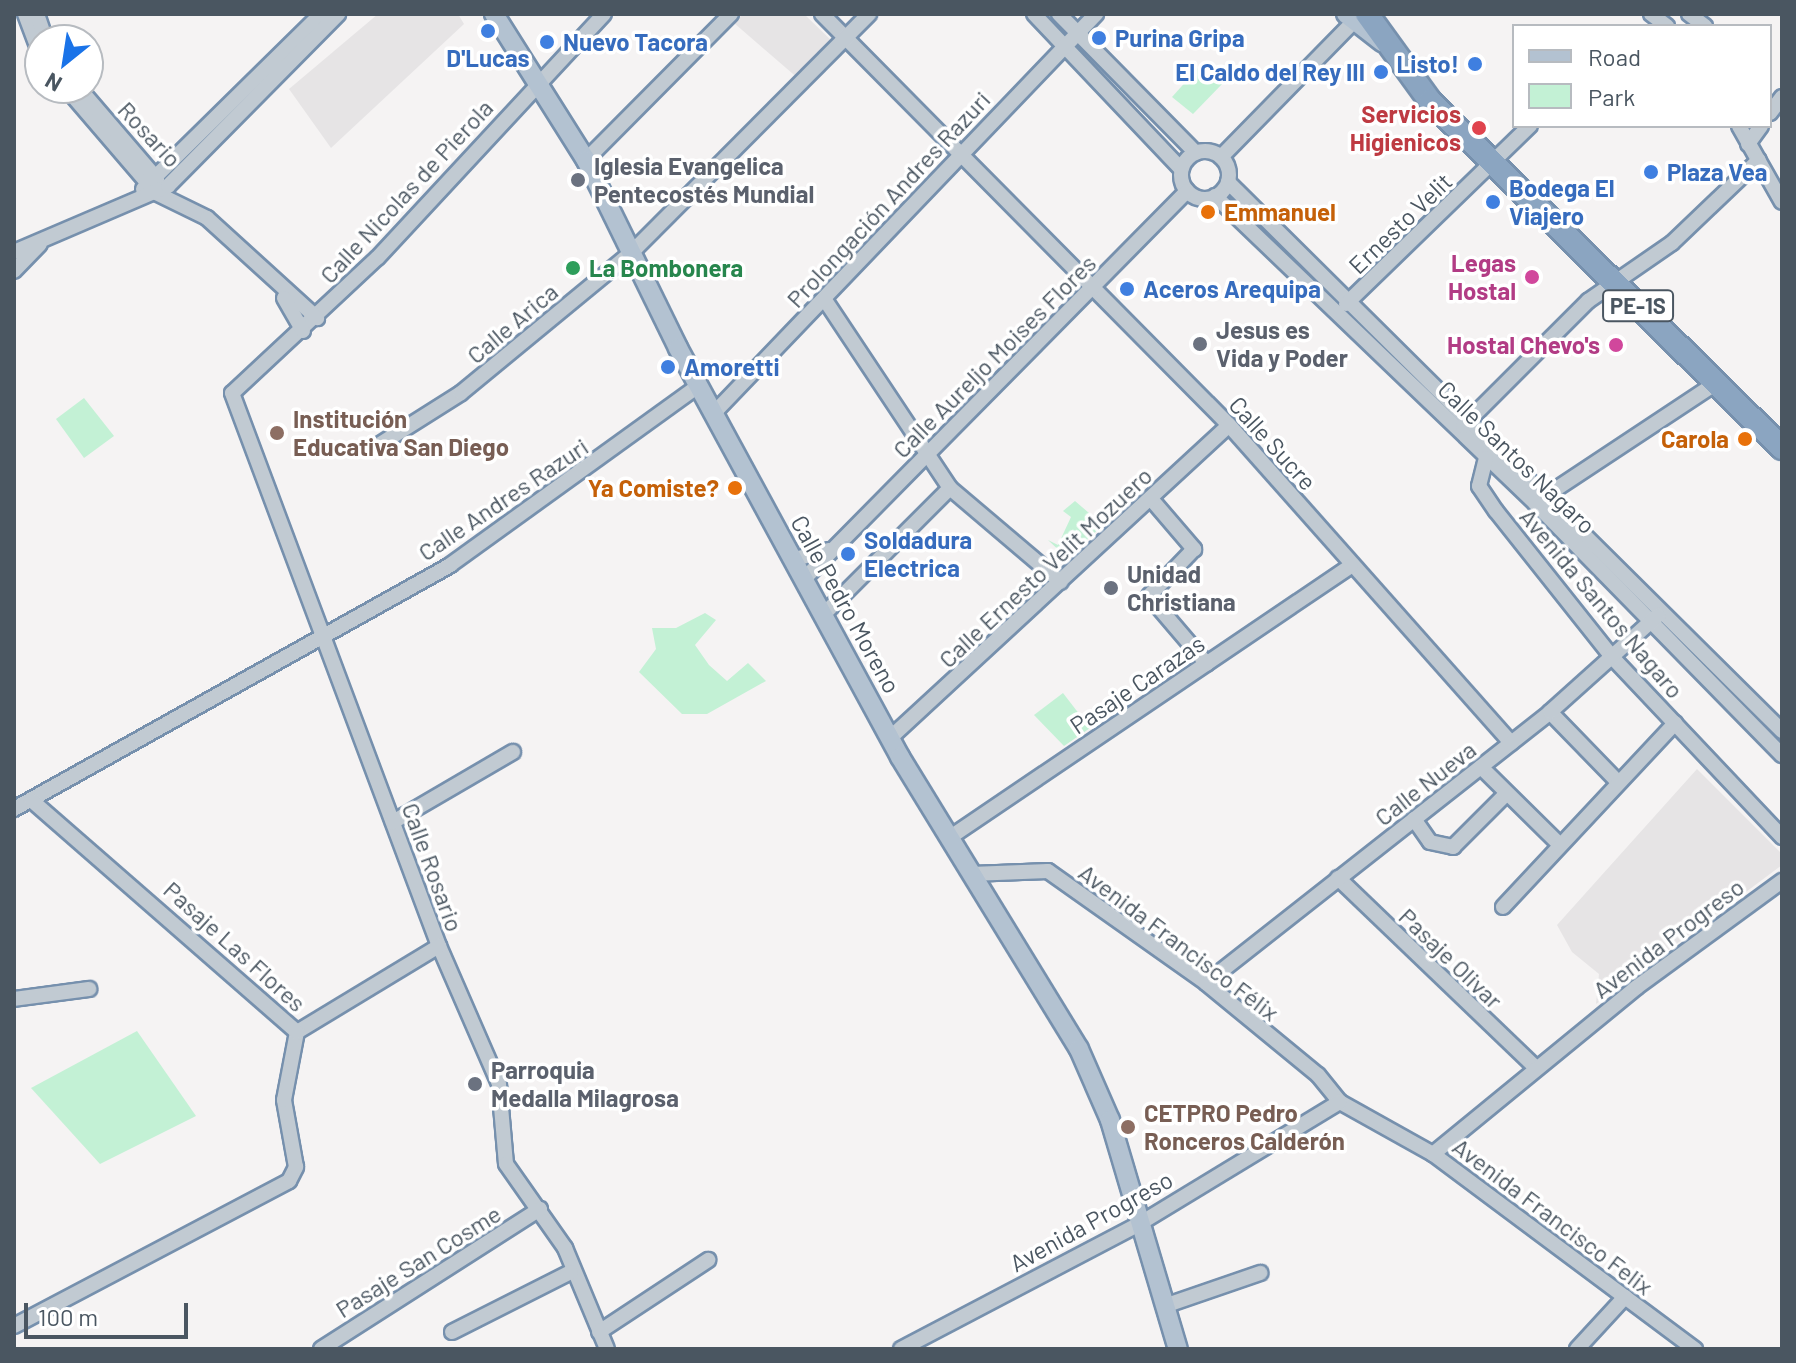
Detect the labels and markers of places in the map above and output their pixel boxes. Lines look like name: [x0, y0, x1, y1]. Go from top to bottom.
marker: D'Lucas: [479, 22, 497, 40]
place label: Purina Gripa: [1115, 24, 1245, 52]
place label: Nuevo Tacora: [563, 28, 708, 56]
marker: Purina Gripa: [1090, 29, 1108, 47]
marker: Nuevo Tacora: [538, 33, 556, 51]
place label: D'Lucas: [446, 44, 530, 72]
place label: Listo!: [1397, 50, 1459, 78]
marker: Listo!: [1466, 55, 1484, 73]
place label: El Caldo del Rey III: [1175, 58, 1365, 86]
marker: El Caldo del Rey III: [1372, 63, 1390, 81]
place label: Servicios Higienicos: [1350, 100, 1461, 156]
marker: Servicios Higienicos: [1468, 117, 1490, 139]
place label: Iglesia Evangelica Pentecostés Mundial: [594, 152, 814, 208]
place label: Plaza Vea: [1667, 158, 1767, 186]
marker: Plaza Vea: [1642, 163, 1660, 181]
marker: Iglesia Evangelica Pentecostés Mundial: [569, 171, 587, 189]
place label: Bodega El Viajero: [1509, 174, 1615, 230]
marker: Bodega El Viajero: [1484, 193, 1502, 211]
place label: Emmanuel: [1224, 198, 1336, 226]
marker: Emmanuel: [1199, 203, 1217, 221]
place label: Legas Hostal: [1448, 249, 1516, 305]
place label: La Bombonera: [589, 254, 743, 282]
marker: La Bombonera: [564, 259, 582, 277]
marker: Legas Hostal: [1523, 268, 1541, 286]
place label: Aceros Arequipa: [1143, 275, 1321, 303]
marker: Aceros Arequipa: [1118, 280, 1136, 298]
place label: Jesus es Vida y Poder: [1216, 316, 1348, 372]
place label: Hostal Chevo's: [1447, 331, 1600, 359]
marker: Jesus es Vida y Poder: [1191, 335, 1209, 353]
marker: Hostal Chevo's: [1607, 336, 1625, 354]
place label: Amoretti: [684, 353, 779, 381]
marker: Amoretti: [659, 358, 677, 376]
place label: Institución Educativa San Diego: [293, 405, 509, 461]
marker: Institución Educativa San Diego: [268, 424, 286, 442]
place label: Carola: [1661, 425, 1729, 453]
marker: Carola: [1736, 430, 1754, 448]
place label: Ya Comiste?: [588, 474, 719, 502]
marker: Ya Comiste?: [726, 479, 744, 497]
place label: Soldadura Electrica: [864, 526, 972, 582]
marker: Soldadura Electrica: [839, 545, 857, 563]
place label: Unidad Christiana: [1127, 560, 1236, 616]
marker: Unidad Christiana: [1102, 579, 1120, 597]
place label: Parroquia Medalla Milagrosa: [491, 1056, 679, 1112]
marker: Parroquia Medalla Milagrosa: [466, 1075, 484, 1093]
place label: CETPRO Pedro Ronceros Calderón: [1144, 1099, 1345, 1155]
marker: CETPRO Pedro Ronceros Calderón: [1119, 1118, 1137, 1136]

